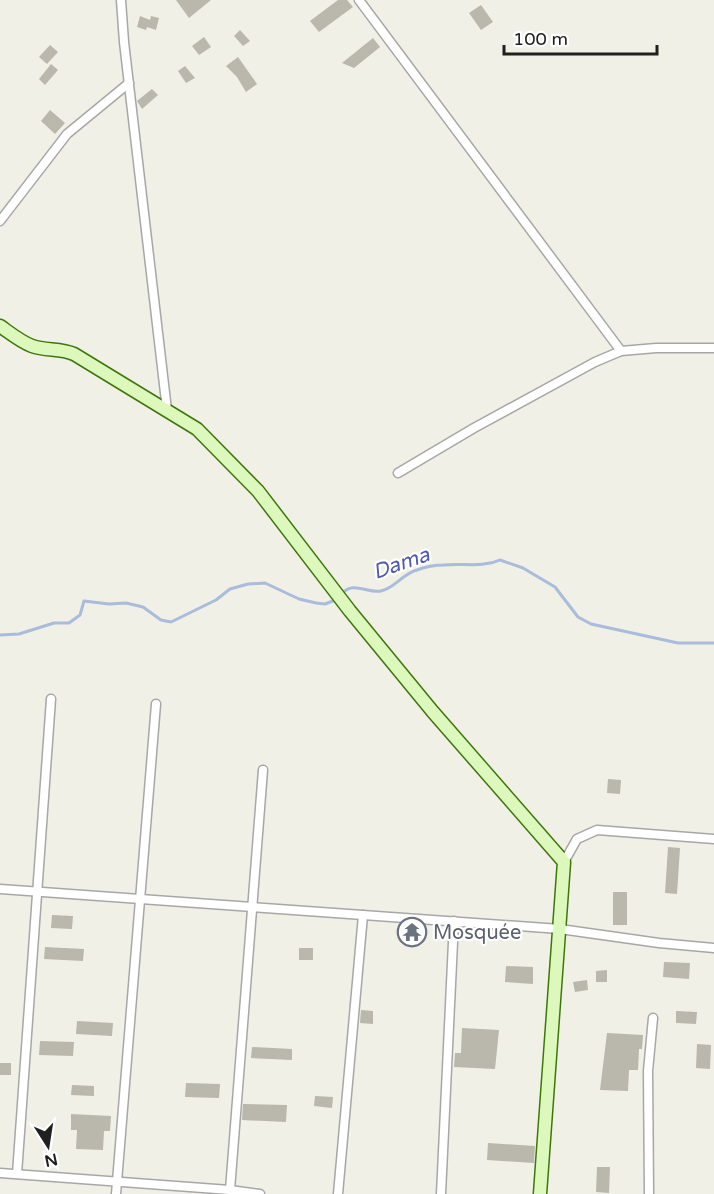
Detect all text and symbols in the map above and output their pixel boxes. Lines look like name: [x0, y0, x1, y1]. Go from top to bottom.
scale bar: [504, 18, 657, 56]
text: 100 m: [513, 28, 568, 50]
water label: Dama: [369, 542, 434, 585]
temple icon: Mosquée: [396, 916, 428, 948]
place label: Mosquée: [433, 921, 521, 945]
north arrow: [18, 1116, 78, 1176]
text: N: [43, 1149, 59, 1171]

